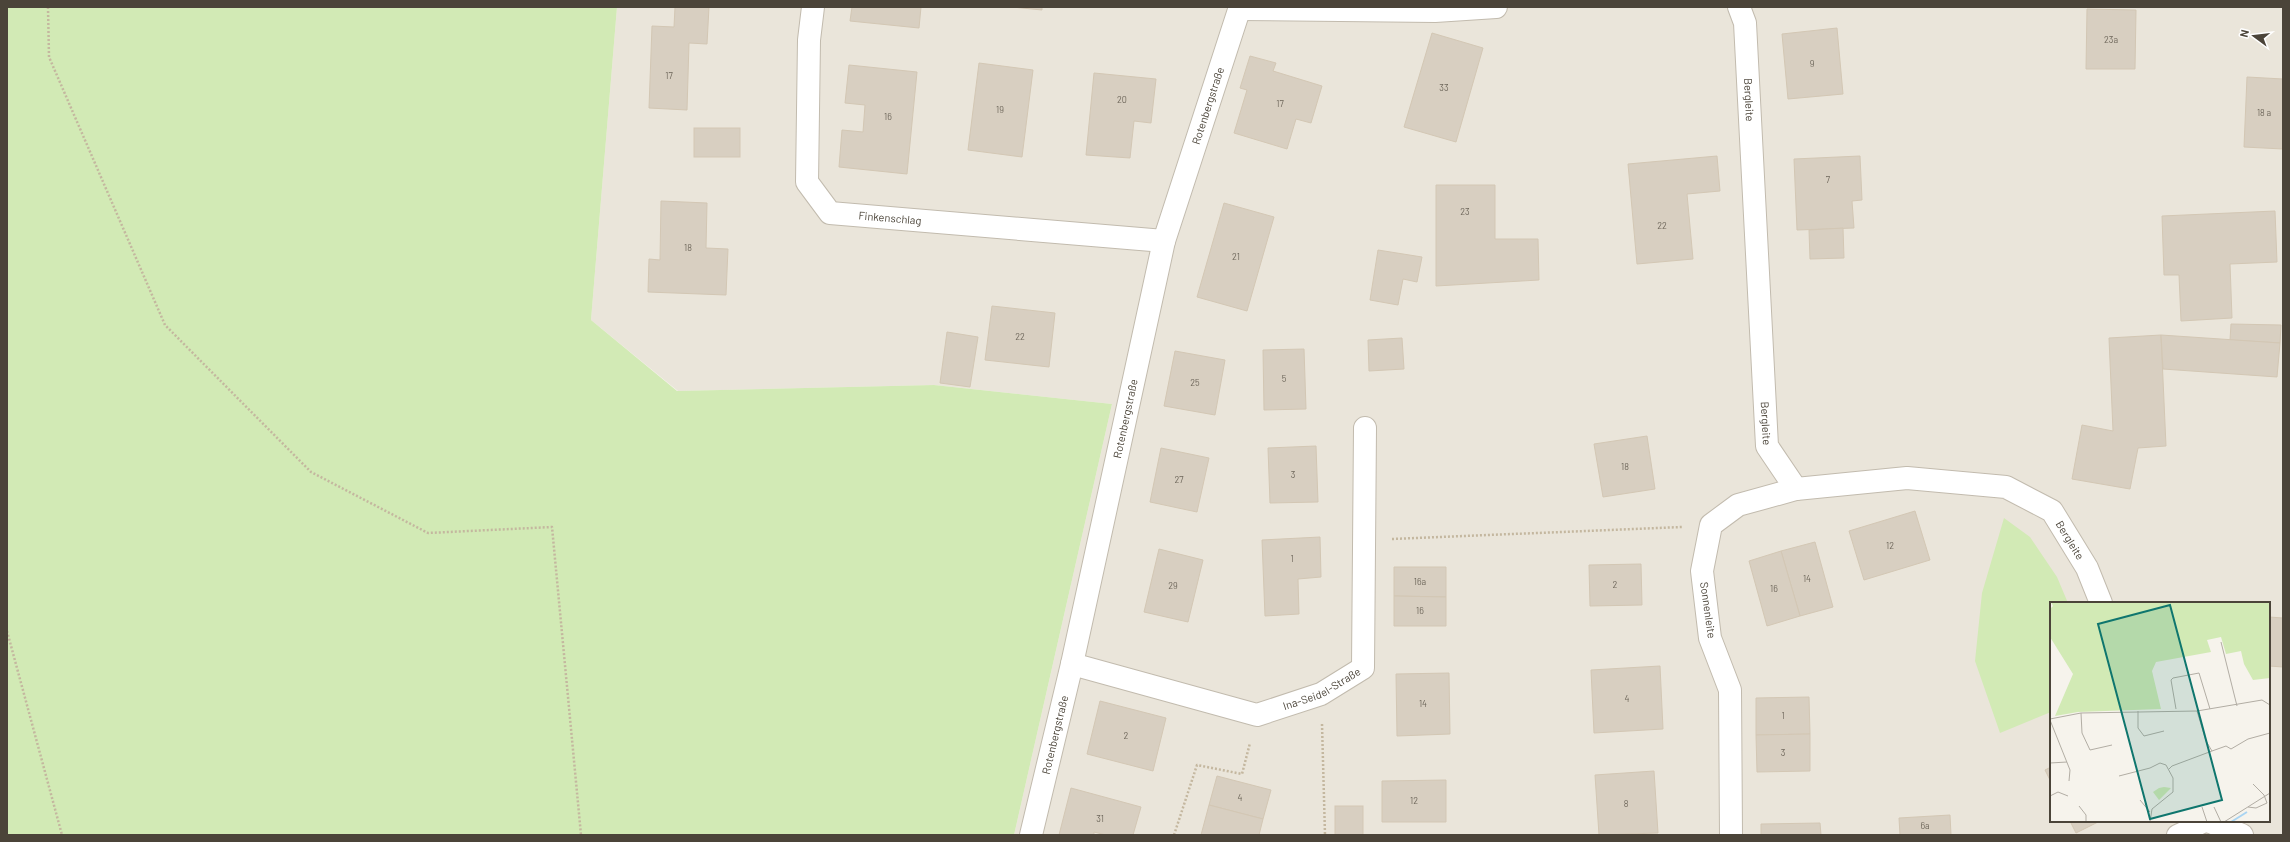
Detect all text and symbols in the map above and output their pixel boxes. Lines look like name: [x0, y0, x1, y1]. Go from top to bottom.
north arrow: [2234, 16, 2274, 56]
text: N: [2237, 28, 2251, 39]
house number: 23a: [2104, 34, 2118, 45]
house number: 9: [1810, 58, 1815, 69]
street label: Rotenbergstraße: [1189, 65, 1226, 146]
house number: 17: [665, 70, 673, 81]
street label: Bergleite: [1742, 78, 1757, 122]
house number: 33: [1439, 82, 1449, 93]
house number: 20: [1117, 94, 1127, 105]
house number: 17: [1276, 98, 1284, 109]
house number: 19: [996, 104, 1004, 115]
house number: 18 a: [2257, 107, 2271, 118]
house number: 16: [884, 111, 892, 122]
house number: 7: [1826, 174, 1831, 185]
house number: 23: [1460, 206, 1470, 217]
street label: Finkenschlag: [858, 208, 922, 227]
house number: 22: [1657, 220, 1667, 231]
house number: 18: [684, 242, 692, 253]
house number: 21: [1232, 251, 1240, 262]
house number: 22: [1015, 331, 1025, 342]
house number: 5: [1282, 373, 1287, 384]
house number: 25: [1190, 377, 1200, 388]
street label: Rotenbergstraße: [1110, 378, 1140, 459]
street label: Bergleite: [1759, 401, 1774, 446]
house number: 18: [1621, 461, 1629, 472]
house number: 3: [1291, 469, 1296, 480]
house number: 27: [1174, 474, 1184, 485]
street label: Bergleite: [2053, 518, 2087, 562]
house number: 12: [1886, 540, 1894, 551]
house number: 1: [1290, 553, 1294, 564]
house number: 14: [1803, 573, 1811, 584]
house number: 16a: [1414, 576, 1426, 587]
house number: 2: [1613, 579, 1618, 590]
house number: 29: [1168, 580, 1178, 591]
street label: Sonnenleite: [1698, 581, 1719, 639]
house number: 16: [1770, 583, 1778, 594]
inset map: [2050, 602, 2270, 822]
house number: 16: [1416, 605, 1424, 616]
street label: Ina-Seidel-Straße: [1281, 664, 1363, 712]
house number: 4: [1625, 693, 1630, 704]
street label: Rotenbergstraße: [1039, 694, 1070, 775]
house number: 14: [1419, 698, 1427, 709]
house number: 1: [1781, 710, 1785, 721]
house number: 2: [1124, 730, 1129, 741]
house number: 3: [1781, 747, 1786, 758]
house number: 4: [1238, 792, 1243, 803]
house number: 12: [1410, 795, 1418, 806]
house number: 8: [1624, 798, 1629, 809]
house number: 31: [1096, 813, 1104, 824]
house number: 6a: [1920, 820, 1930, 831]

